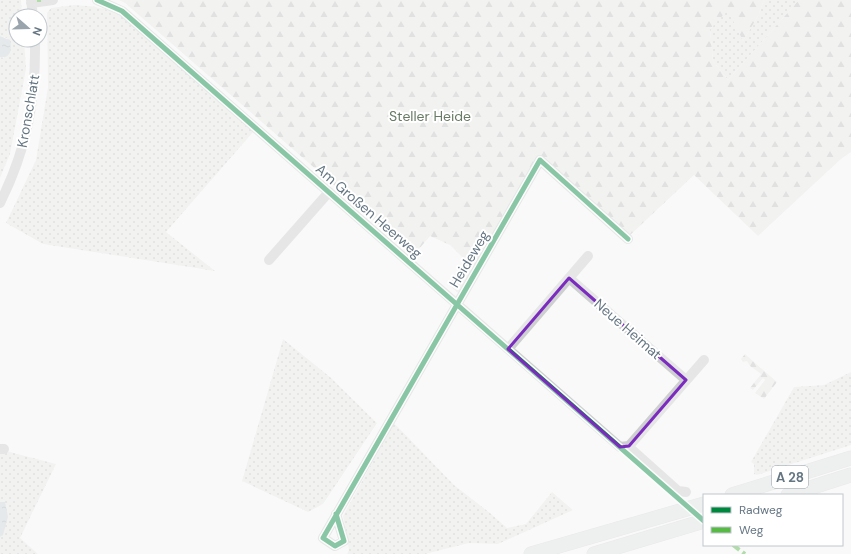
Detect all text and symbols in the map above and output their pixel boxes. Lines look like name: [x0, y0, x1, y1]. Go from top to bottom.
north arrow: [8, 8, 48, 48]
text: N: [29, 25, 45, 38]
street label: Kronschlatt: [13, 73, 43, 149]
park label: Steller Heide: [389, 107, 471, 125]
street label: Am Großen Heerweg: [312, 160, 426, 262]
street label: Heideweg: [445, 227, 493, 291]
street label: Neue Heimat: [591, 295, 665, 363]
road number: A 28: [772, 466, 808, 488]
legend: [703, 494, 843, 546]
text: Radweg: [739, 502, 783, 518]
text: Weg: [739, 522, 764, 538]

